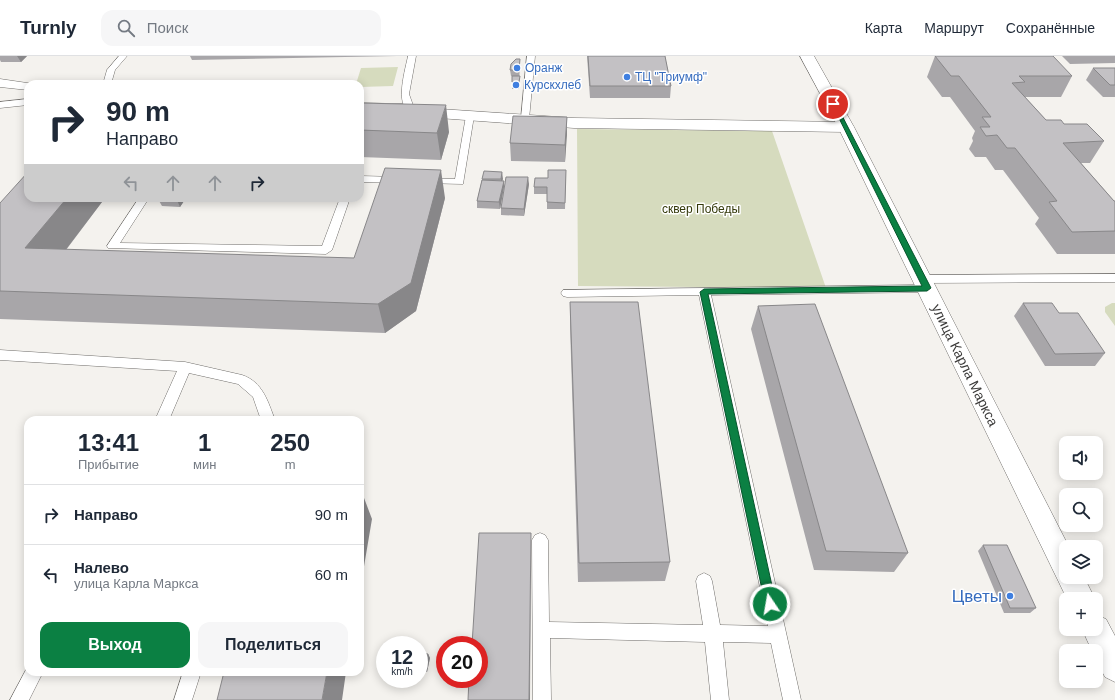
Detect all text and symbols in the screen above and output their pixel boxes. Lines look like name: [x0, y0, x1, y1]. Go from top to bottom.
search box: [101, 10, 381, 46]
text: Turnly: [20, 17, 77, 38]
icon: search: [115, 17, 137, 39]
text: Поиск: [147, 19, 188, 36]
text: Карта: [865, 20, 902, 36]
text: Маршрут: [924, 20, 984, 36]
text: Сохранённые: [1006, 20, 1095, 36]
place label: Оранж: [525, 61, 562, 75]
marker: Оранж: [512, 63, 522, 73]
place label: ТЦ "Триумф": [635, 70, 707, 84]
marker: ТЦ "Триумф": [622, 72, 632, 82]
place label: Курскхлеб: [524, 78, 581, 92]
marker: Курскхлеб: [511, 80, 521, 90]
pin: [816, 87, 850, 121]
icon: arrive: [822, 93, 844, 115]
icon: right: [40, 96, 92, 148]
text: 90 m: [106, 96, 170, 127]
text: Направо: [106, 129, 178, 149]
icon: left: [120, 172, 142, 194]
icon: ahead: [162, 172, 184, 194]
icon: ahead: [204, 172, 226, 194]
icon: right: [246, 172, 268, 194]
park label: сквер Победы: [662, 202, 740, 216]
street label: улица Карла Маркса: [928, 301, 1002, 429]
text: 13:41: [78, 429, 139, 456]
text: 1: [198, 429, 211, 456]
text: 250: [270, 429, 310, 456]
map controls: [1059, 436, 1103, 688]
button: sound: [1059, 436, 1103, 480]
text: Прибытие: [78, 457, 139, 472]
text: мин: [193, 457, 216, 472]
text: m: [285, 457, 296, 472]
button: search: [1059, 488, 1103, 532]
icon: right: [40, 504, 62, 526]
text: Направо: [74, 506, 138, 523]
text: 90 m: [315, 506, 348, 523]
button: layers: [1059, 540, 1103, 584]
text: Налево: [74, 559, 129, 576]
icon: left: [40, 564, 62, 586]
text: 60 m: [315, 566, 348, 583]
text: улица Карла Маркса: [74, 576, 198, 591]
position arrow: [749, 583, 791, 625]
place label: Цветы: [952, 587, 1002, 606]
marker: Цветы: [1005, 591, 1015, 601]
button: +: [1059, 592, 1103, 636]
button: Выход: [40, 622, 190, 668]
button: Поделиться: [198, 622, 348, 668]
speed limit sign: 20: [436, 636, 488, 688]
button: −: [1059, 644, 1103, 688]
text: 12: [391, 646, 413, 668]
text: km/h: [391, 666, 413, 677]

